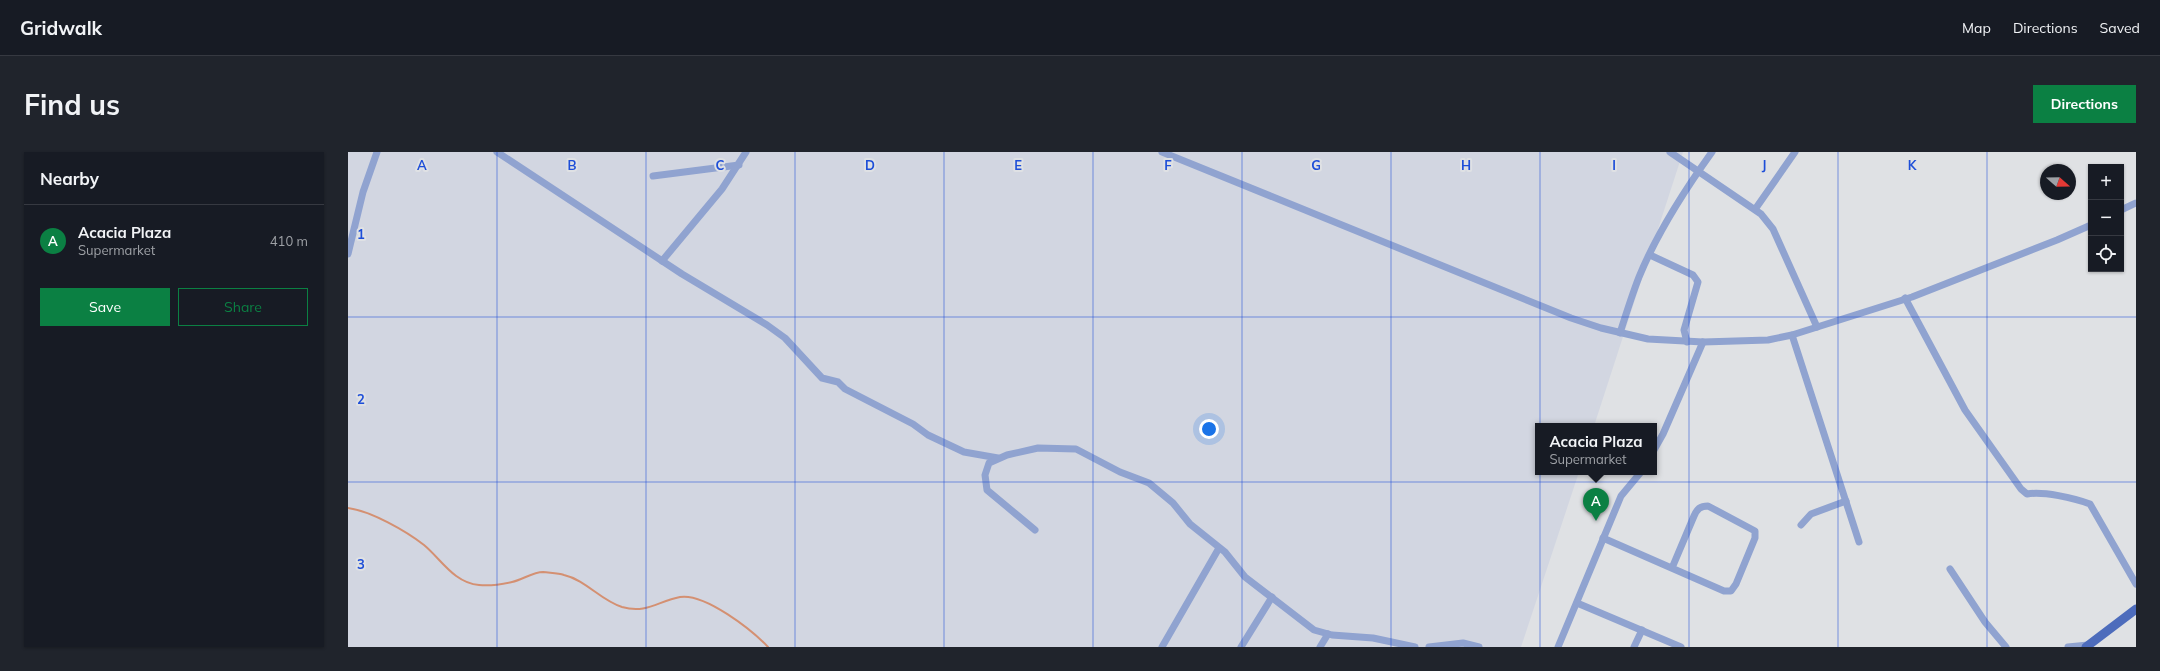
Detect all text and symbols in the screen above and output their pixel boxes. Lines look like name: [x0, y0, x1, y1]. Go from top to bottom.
text: Gridwalk: [20, 16, 102, 40]
text: Map: [1962, 19, 1991, 37]
text: Directions: [2013, 19, 2078, 37]
text: Saved: [2100, 19, 2140, 37]
button: Directions: [2033, 85, 2136, 123]
text: Find us: [24, 87, 120, 122]
text: A: [417, 157, 427, 173]
text: B: [568, 157, 577, 173]
text: C: [716, 157, 725, 173]
text: D: [865, 157, 875, 173]
text: E: [1014, 157, 1022, 173]
text: F: [1164, 157, 1172, 173]
text: G: [1311, 157, 1321, 173]
text: H: [1461, 157, 1471, 173]
text: I: [1612, 157, 1616, 173]
text: J: [1762, 157, 1766, 173]
text: K: [1908, 157, 1918, 173]
north arrow: [2040, 164, 2076, 200]
map controls: [2088, 164, 2124, 272]
button: +: [2088, 164, 2124, 200]
text: Nearby: [40, 168, 99, 189]
button: −: [2088, 200, 2124, 236]
text: Acacia Plaza: [78, 223, 171, 242]
text: 1: [357, 226, 365, 242]
text: A: [48, 233, 58, 249]
text: 410 m: [270, 233, 308, 249]
button: locate: [2088, 236, 2124, 272]
text: Supermarket: [78, 242, 155, 258]
button: Save: [40, 288, 170, 326]
button: Share: [178, 288, 308, 326]
text: 2: [357, 391, 365, 407]
your location: [1199, 419, 1219, 439]
popup: [1535, 423, 1657, 475]
text: Acacia Plaza: [1549, 432, 1643, 451]
text: Supermarket: [1549, 451, 1627, 467]
pin: A: [1583, 488, 1609, 521]
text: 3: [357, 556, 365, 572]

